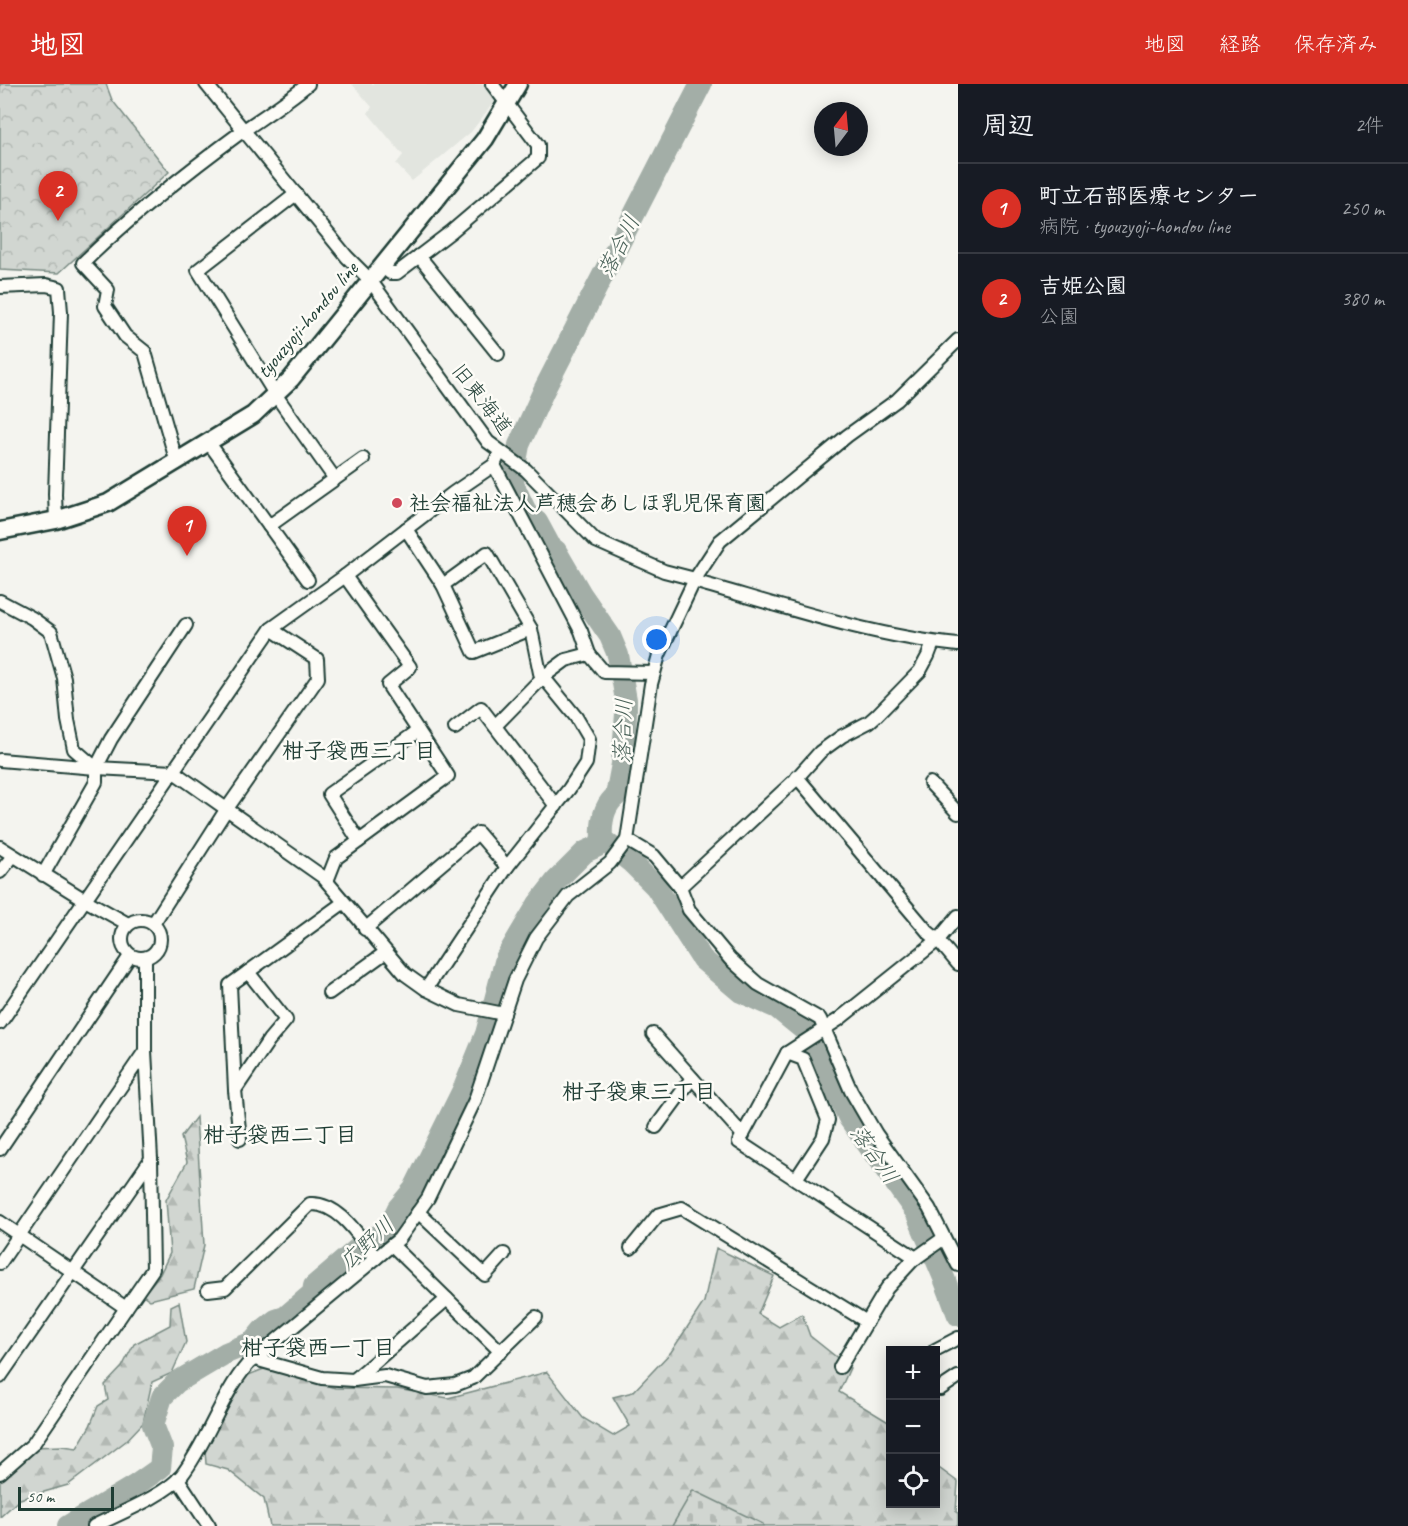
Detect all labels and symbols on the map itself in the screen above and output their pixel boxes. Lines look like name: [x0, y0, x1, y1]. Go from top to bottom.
north arrow: [814, 102, 868, 156]
pin: 2: [38, 172, 78, 221]
water label: 落合川: [591, 211, 646, 282]
street label: tyouzyoji-hondou line: [251, 255, 364, 384]
street label: 旧東海道: [446, 358, 518, 440]
place label: 社会福祉法人芦穂会あしほ乳児保育園: [409, 490, 766, 516]
marker: 社会福祉法人芦穂会あしほ乳児保育園: [390, 496, 404, 510]
pin: 1: [168, 506, 207, 556]
your location: [642, 625, 671, 654]
water label: 落合川: [608, 698, 638, 765]
district label: 柑子袋西三丁目: [282, 737, 436, 765]
district label: 柑子袋東三丁目: [562, 1078, 716, 1106]
water label: 落合川: [844, 1120, 905, 1190]
district label: 柑子袋西二丁目: [203, 1121, 357, 1149]
water label: 広野川: [333, 1211, 400, 1276]
district label: 柑子袋西一丁目: [241, 1334, 395, 1362]
scale bar: [18, 1484, 114, 1512]

